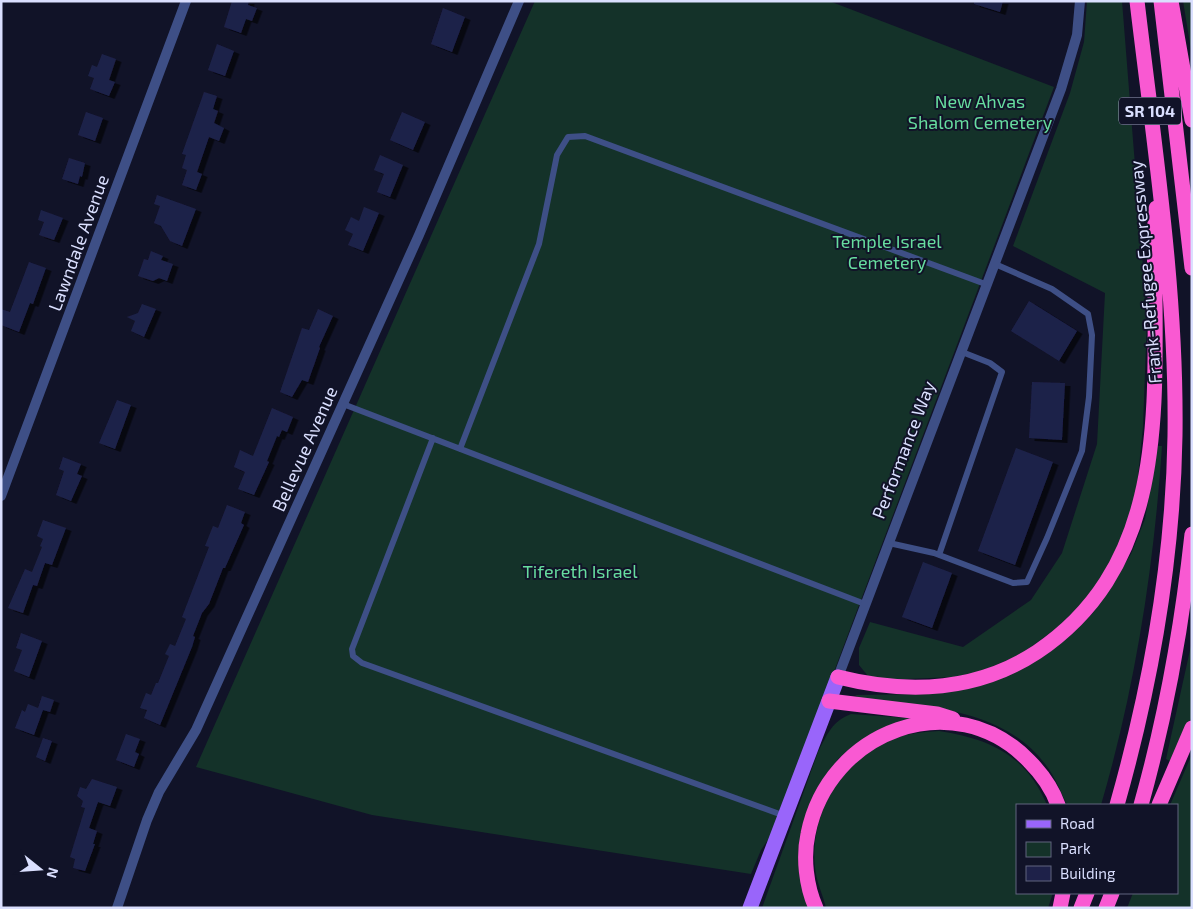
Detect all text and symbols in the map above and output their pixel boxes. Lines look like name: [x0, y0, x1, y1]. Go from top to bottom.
park label: New Ahvas Shalom Cemetery: [908, 90, 1053, 133]
road number: SR 104: [1119, 98, 1181, 124]
street label: Frank-Refugee Expressway: [1124, 159, 1166, 385]
street label: Lawndale Avenue: [43, 171, 113, 314]
park label: Temple Israel Cemetery: [832, 230, 942, 273]
street label: Performance Way: [867, 377, 940, 522]
street label: Bellevue Avenue: [267, 383, 341, 515]
park label: Tifereth Israel: [522, 560, 638, 582]
legend: [1016, 804, 1178, 894]
text: Road: [1060, 814, 1095, 832]
text: Park: [1060, 839, 1091, 857]
north arrow: [15, 844, 65, 894]
text: Building: [1060, 864, 1116, 882]
text: N: [43, 866, 63, 880]

